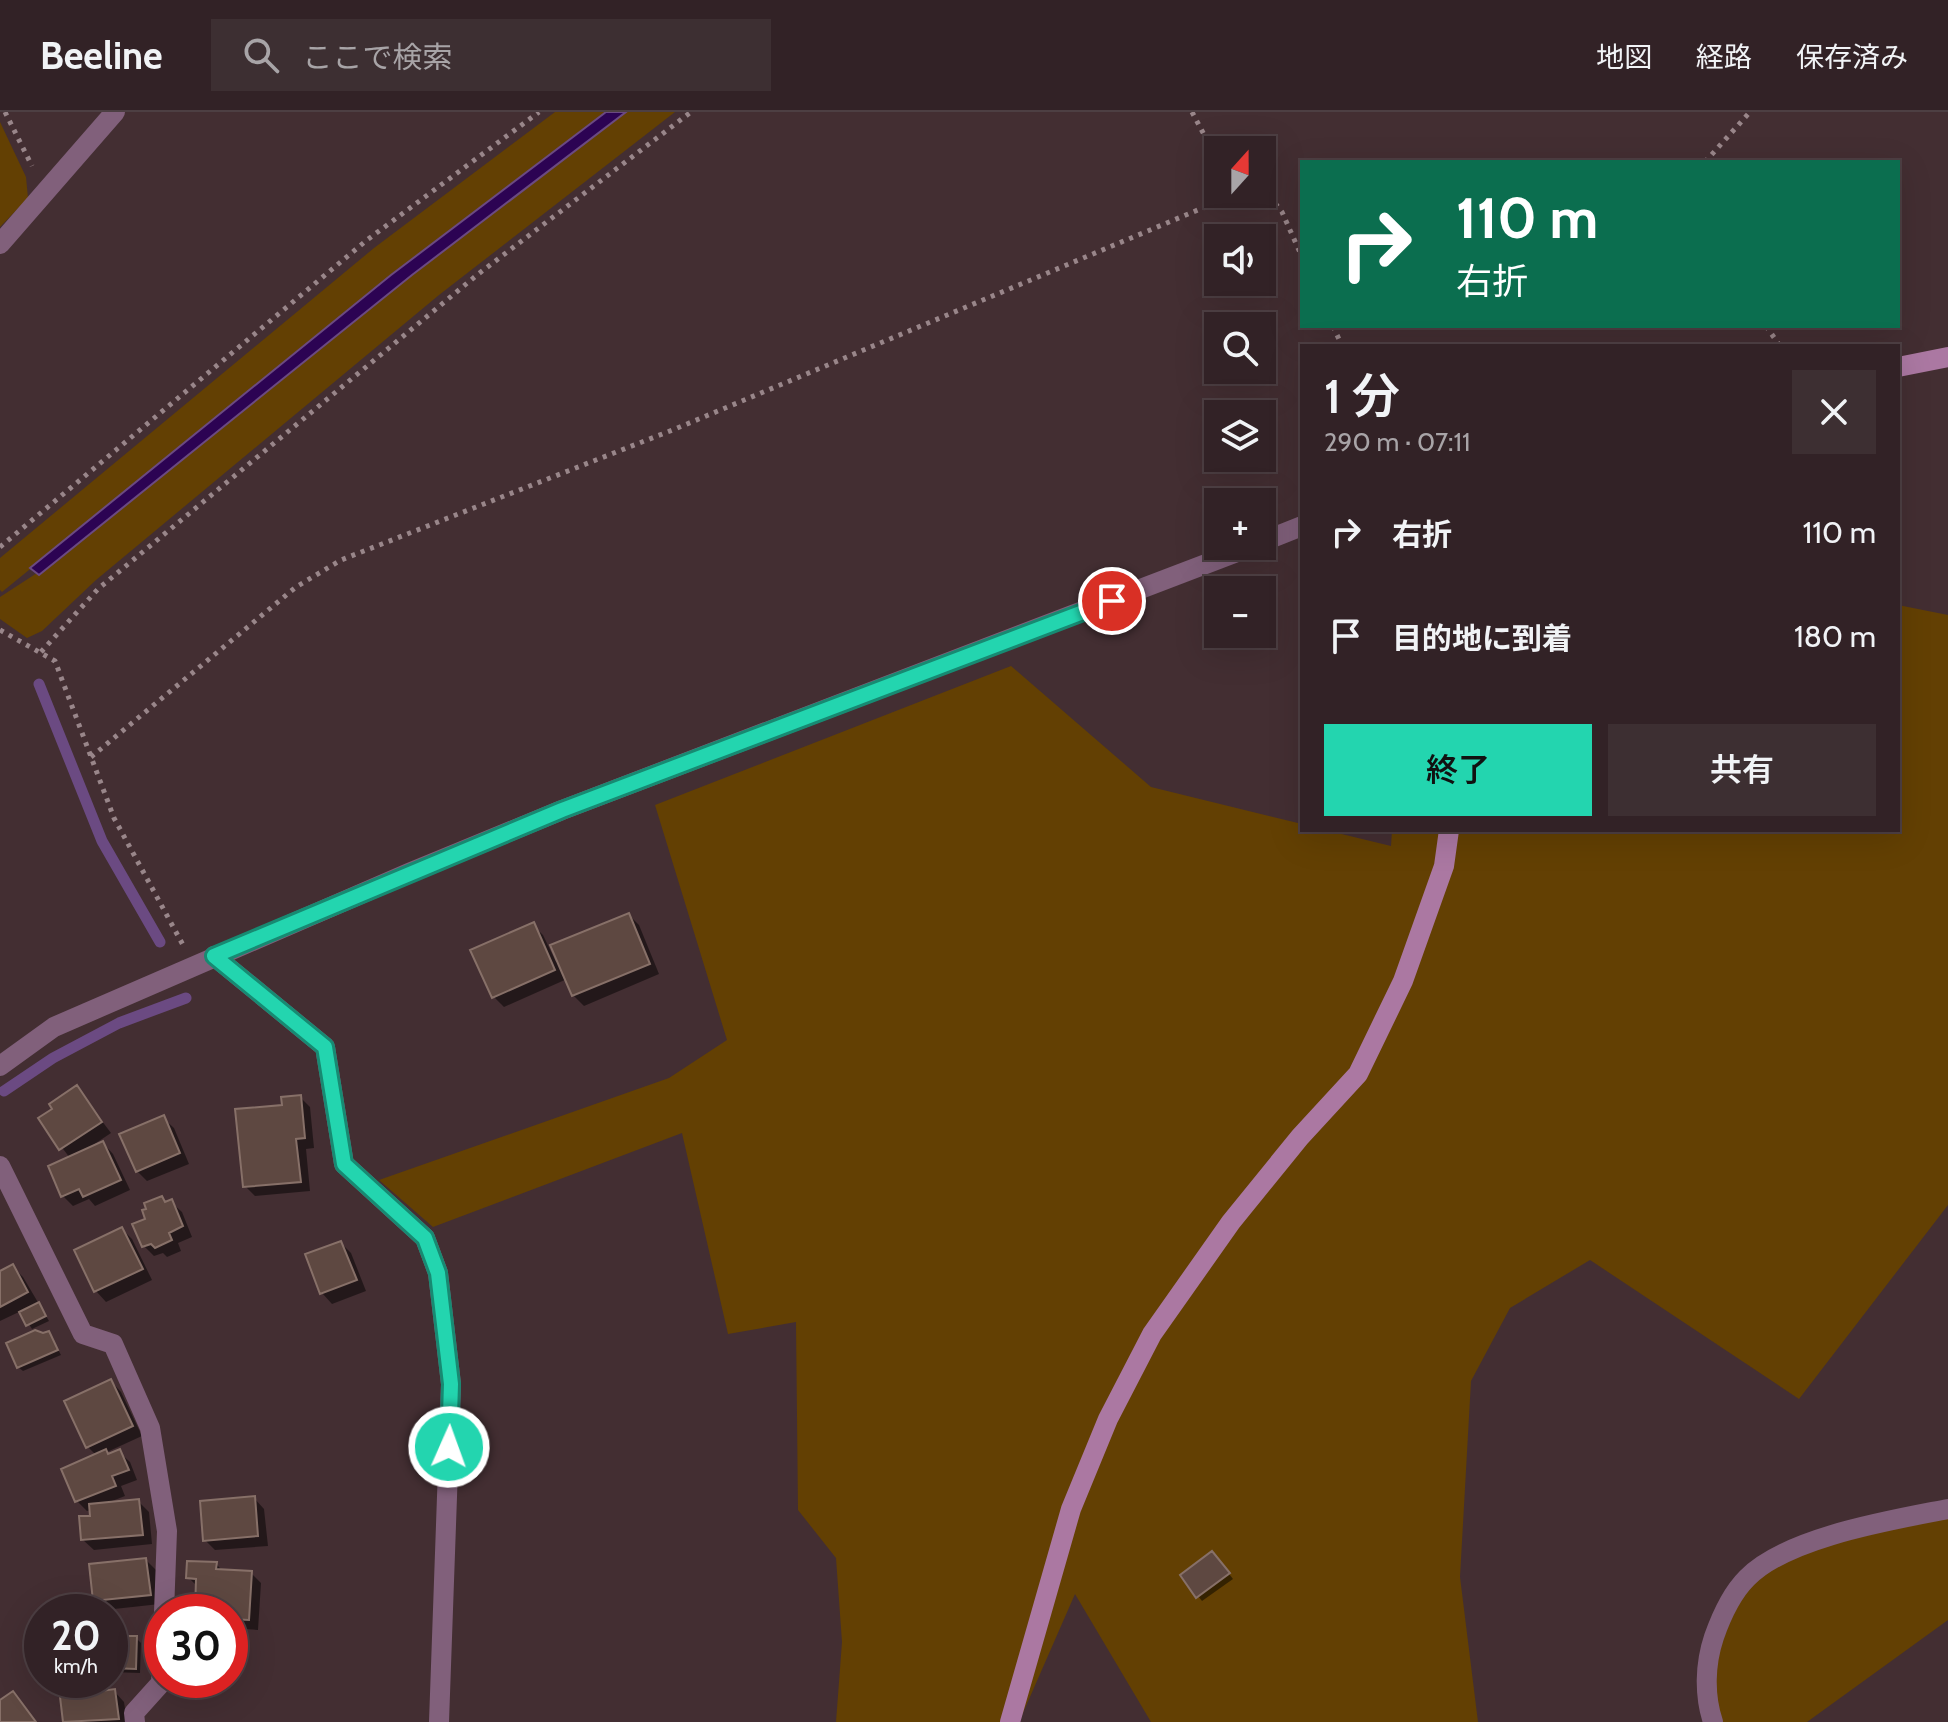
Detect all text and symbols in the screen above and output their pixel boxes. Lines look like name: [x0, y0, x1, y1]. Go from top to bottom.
search box: [211, 19, 771, 91]
text: Beeline: [40, 32, 163, 79]
icon: search: [239, 33, 283, 77]
text: ここで検索: [303, 39, 453, 76]
text: 地図: [1596, 40, 1652, 74]
text: 経路: [1696, 40, 1752, 74]
text: 保存済み: [1796, 40, 1908, 74]
north arrow: [1204, 136, 1276, 208]
map controls: [1204, 136, 1276, 648]
text: 110 m: [1456, 184, 1598, 252]
icon: right: [1324, 192, 1428, 296]
button: sound: [1204, 224, 1276, 296]
text: 右折: [1456, 259, 1528, 303]
button: search: [1204, 312, 1276, 384]
text: 1 分: [1324, 367, 1400, 425]
button: close: [1792, 370, 1876, 454]
button: layers: [1204, 400, 1276, 472]
text: 290 m · 07:11: [1324, 426, 1470, 458]
button: +: [1204, 488, 1276, 560]
icon: right: [1324, 510, 1368, 554]
text: 110 m: [1802, 514, 1876, 551]
text: 右折: [1392, 516, 1452, 553]
pin: [1078, 567, 1146, 635]
button: −: [1204, 576, 1276, 648]
icon: arrive: [1090, 579, 1134, 623]
icon: arrive: [1324, 614, 1368, 658]
text: 180 m: [1794, 618, 1876, 655]
text: 目的地に到着: [1392, 620, 1572, 657]
button: 終了: [1324, 724, 1592, 816]
button: 共有: [1608, 724, 1876, 816]
position arrow: [407, 1405, 491, 1489]
speed limit sign: 30: [144, 1594, 248, 1698]
text: 20: [51, 1611, 101, 1660]
text: km/h: [54, 1654, 98, 1678]

